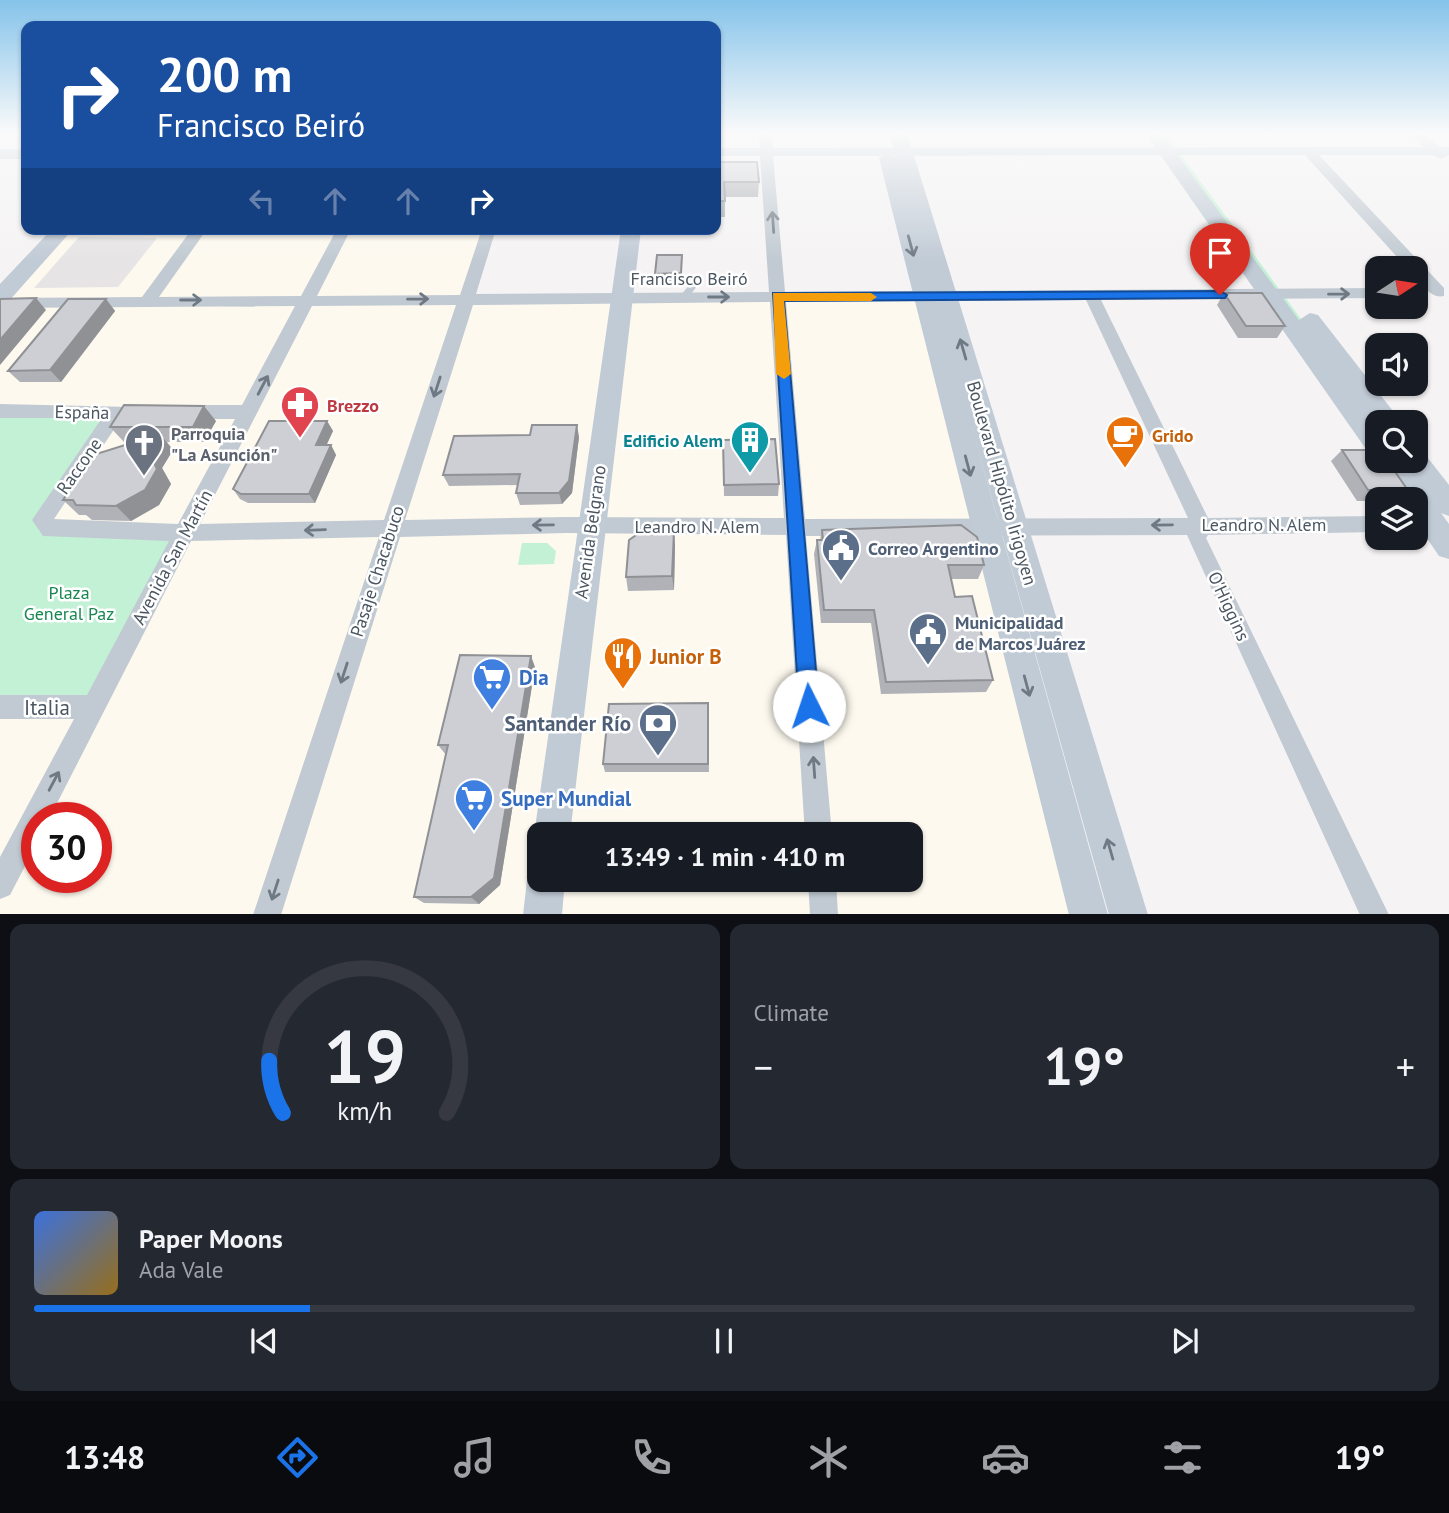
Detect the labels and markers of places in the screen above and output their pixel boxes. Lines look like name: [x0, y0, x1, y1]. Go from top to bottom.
pin: [1190, 223, 1250, 295]
pharmacy icon: Brezzo: [279, 384, 321, 439]
place label: Brezzo: [327, 394, 379, 417]
cafe icon: Grido: [1104, 414, 1146, 469]
building icon: Edificio Alem: [729, 419, 771, 474]
church icon: Parroquia "La Asunción": [123, 422, 165, 477]
place label: Parroquia "La Asunción": [171, 422, 278, 466]
place label: Grido: [1152, 424, 1194, 447]
place label: Edificio Alem: [623, 429, 723, 452]
public building icon: Correo Argentino: [820, 527, 862, 582]
place label: Correo Argentino: [868, 537, 999, 560]
public building icon: Municipalidad de Marcos Juárez: [907, 611, 949, 666]
place label: Municipalidad de Marcos Juárez: [955, 611, 1086, 655]
restaurant icon: Junior B: [602, 635, 644, 690]
place label: Junior B: [649, 643, 722, 670]
supermarket icon: Dia: [471, 656, 513, 711]
place label: Dia: [519, 664, 549, 691]
bank icon: Santander Río: [637, 702, 679, 757]
place label: Santander Río: [505, 710, 631, 737]
supermarket icon: Super Mundial: [453, 777, 495, 832]
place label: Super Mundial: [501, 785, 632, 812]

